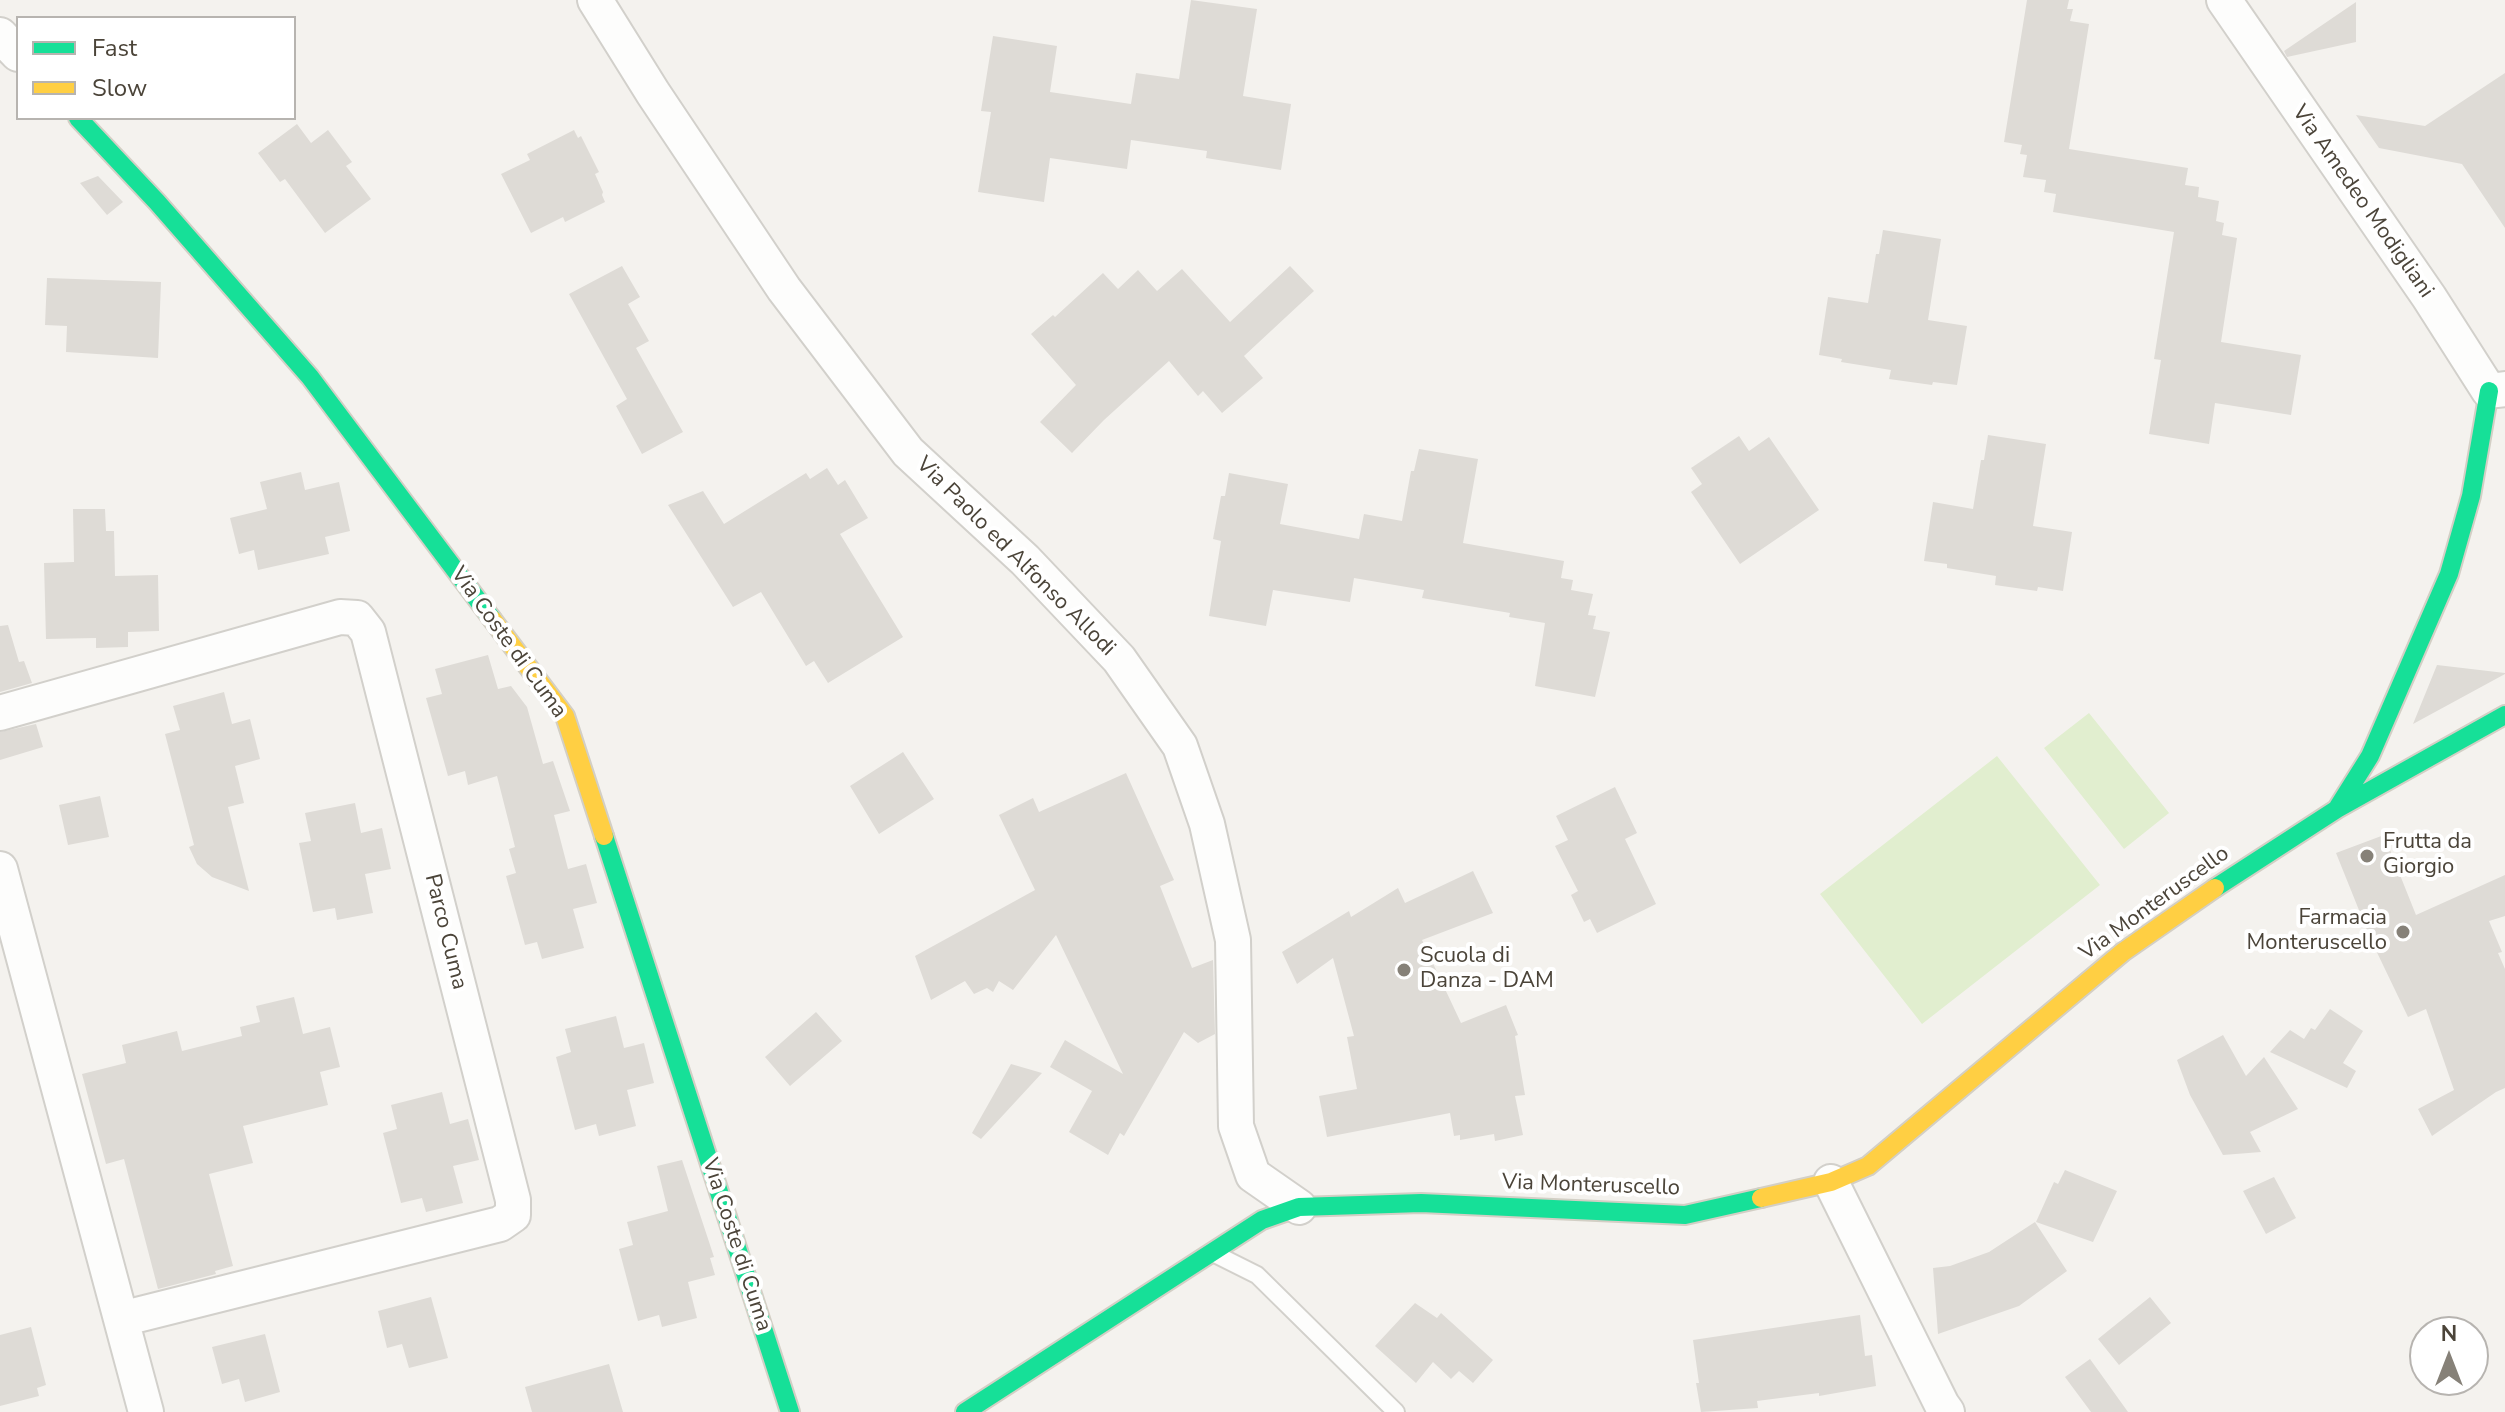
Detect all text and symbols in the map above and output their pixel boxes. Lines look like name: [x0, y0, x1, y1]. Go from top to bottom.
legend: [16, 16, 296, 120]
text: Fast: [92, 32, 137, 64]
text: Slow: [92, 72, 147, 104]
street label: Via Amedeo Modigliani: [2285, 101, 2439, 303]
street label: Via Paolo ed Alfonso Allodi: [910, 452, 1120, 662]
street label: Via Coste di Cuma: [444, 562, 572, 724]
place label: Frutta da Giorgio: [2383, 830, 2472, 882]
street label: Via Monteruscello: [2075, 841, 2235, 967]
marker: Frutta da Giorgio: [2358, 847, 2376, 865]
street label: Parco Cuma: [418, 872, 472, 992]
place label: Farmacia Monteruscello: [2247, 906, 2387, 958]
marker: Farmacia Monteruscello: [2394, 923, 2412, 941]
place label: Scuola di Danza - DAM: [1420, 944, 1554, 996]
marker: Scuola di Danza - DAM: [1395, 961, 1413, 979]
street label: Via Coste di Cuma: [696, 1155, 776, 1335]
street label: Via Monteruscello: [1502, 1170, 1680, 1202]
north arrow: [2409, 1316, 2489, 1396]
text: N: [2441, 1319, 2457, 1349]

